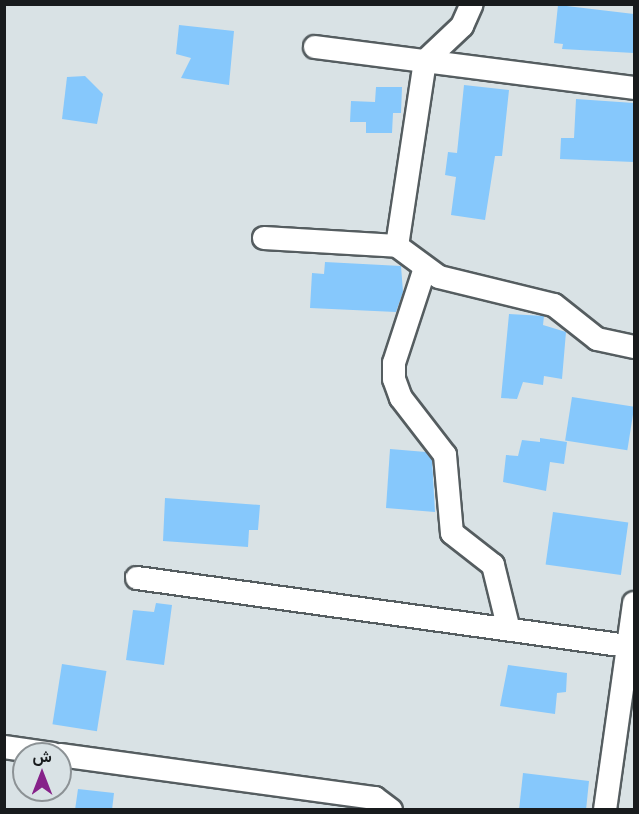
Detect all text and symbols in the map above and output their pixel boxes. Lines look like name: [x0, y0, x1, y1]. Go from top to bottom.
north arrow: [12, 742, 72, 802]
text: ش: [32, 746, 52, 766]

